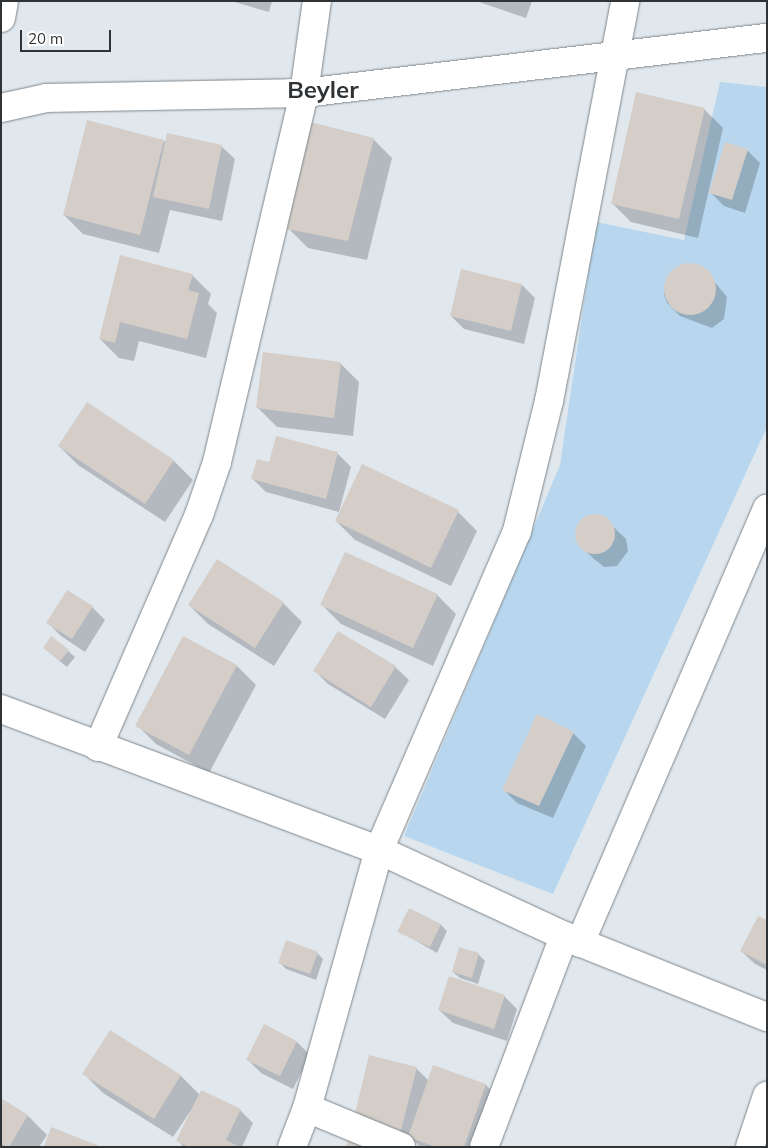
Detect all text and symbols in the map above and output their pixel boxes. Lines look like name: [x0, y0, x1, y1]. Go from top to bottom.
scale bar: [22, 20, 114, 52]
text: 20 m: [28, 29, 63, 48]
district label: Beyler: [287, 76, 359, 104]

